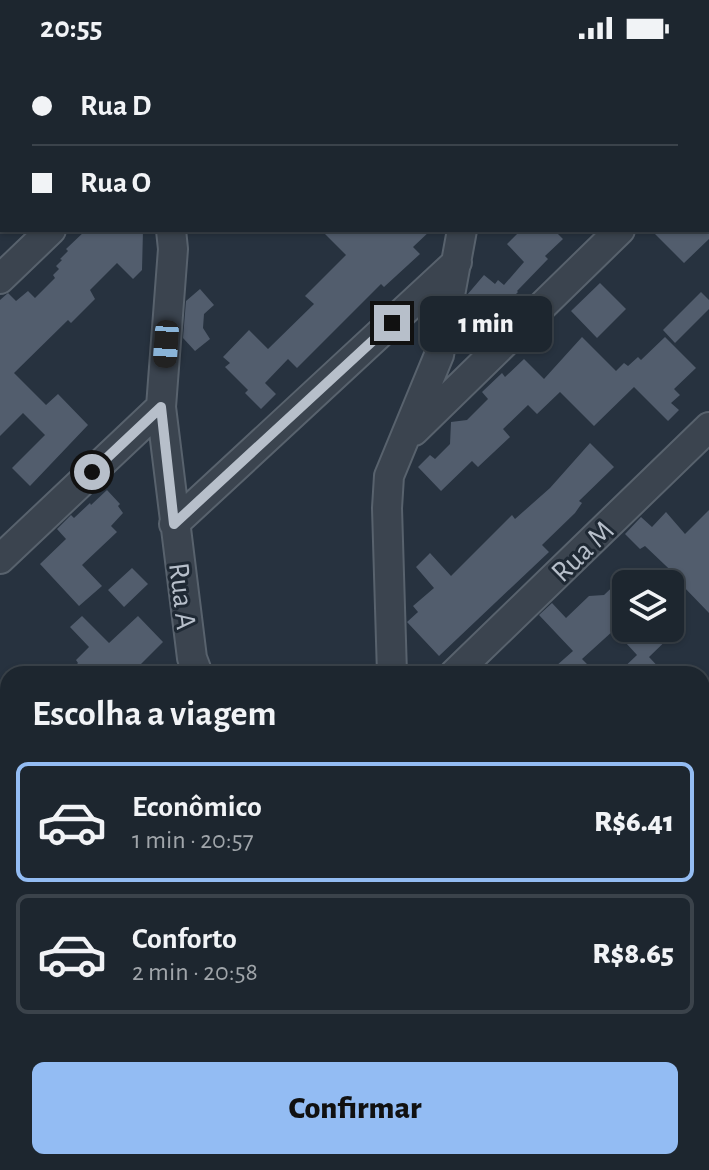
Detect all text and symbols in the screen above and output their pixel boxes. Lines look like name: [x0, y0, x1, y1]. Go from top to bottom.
text: 20:55: [40, 13, 103, 43]
text: Rua D: [80, 91, 152, 121]
text: Rua O: [80, 168, 151, 198]
callout: 1 min: [420, 295, 552, 351]
route end: [374, 305, 410, 341]
text: 1 min: [458, 311, 514, 337]
car: [152, 319, 180, 369]
route start: [74, 454, 110, 490]
street label: Rua M: [546, 515, 620, 588]
street label: Rua A: [163, 561, 201, 631]
map controls: [612, 570, 684, 642]
button: layers: [612, 570, 684, 642]
text: Escolha a viagem: [32, 696, 277, 732]
icon: car: [36, 786, 108, 858]
text: Econômico: [132, 792, 262, 822]
text: R$6.41: [594, 807, 674, 837]
text: 1 min · 20:57: [132, 827, 254, 853]
icon: car: [36, 918, 108, 990]
text: Conforto: [132, 924, 237, 954]
text: R$8.65: [592, 939, 674, 969]
text: 2 min · 20:58: [132, 959, 258, 985]
button: Confirmar: [32, 1062, 678, 1154]

